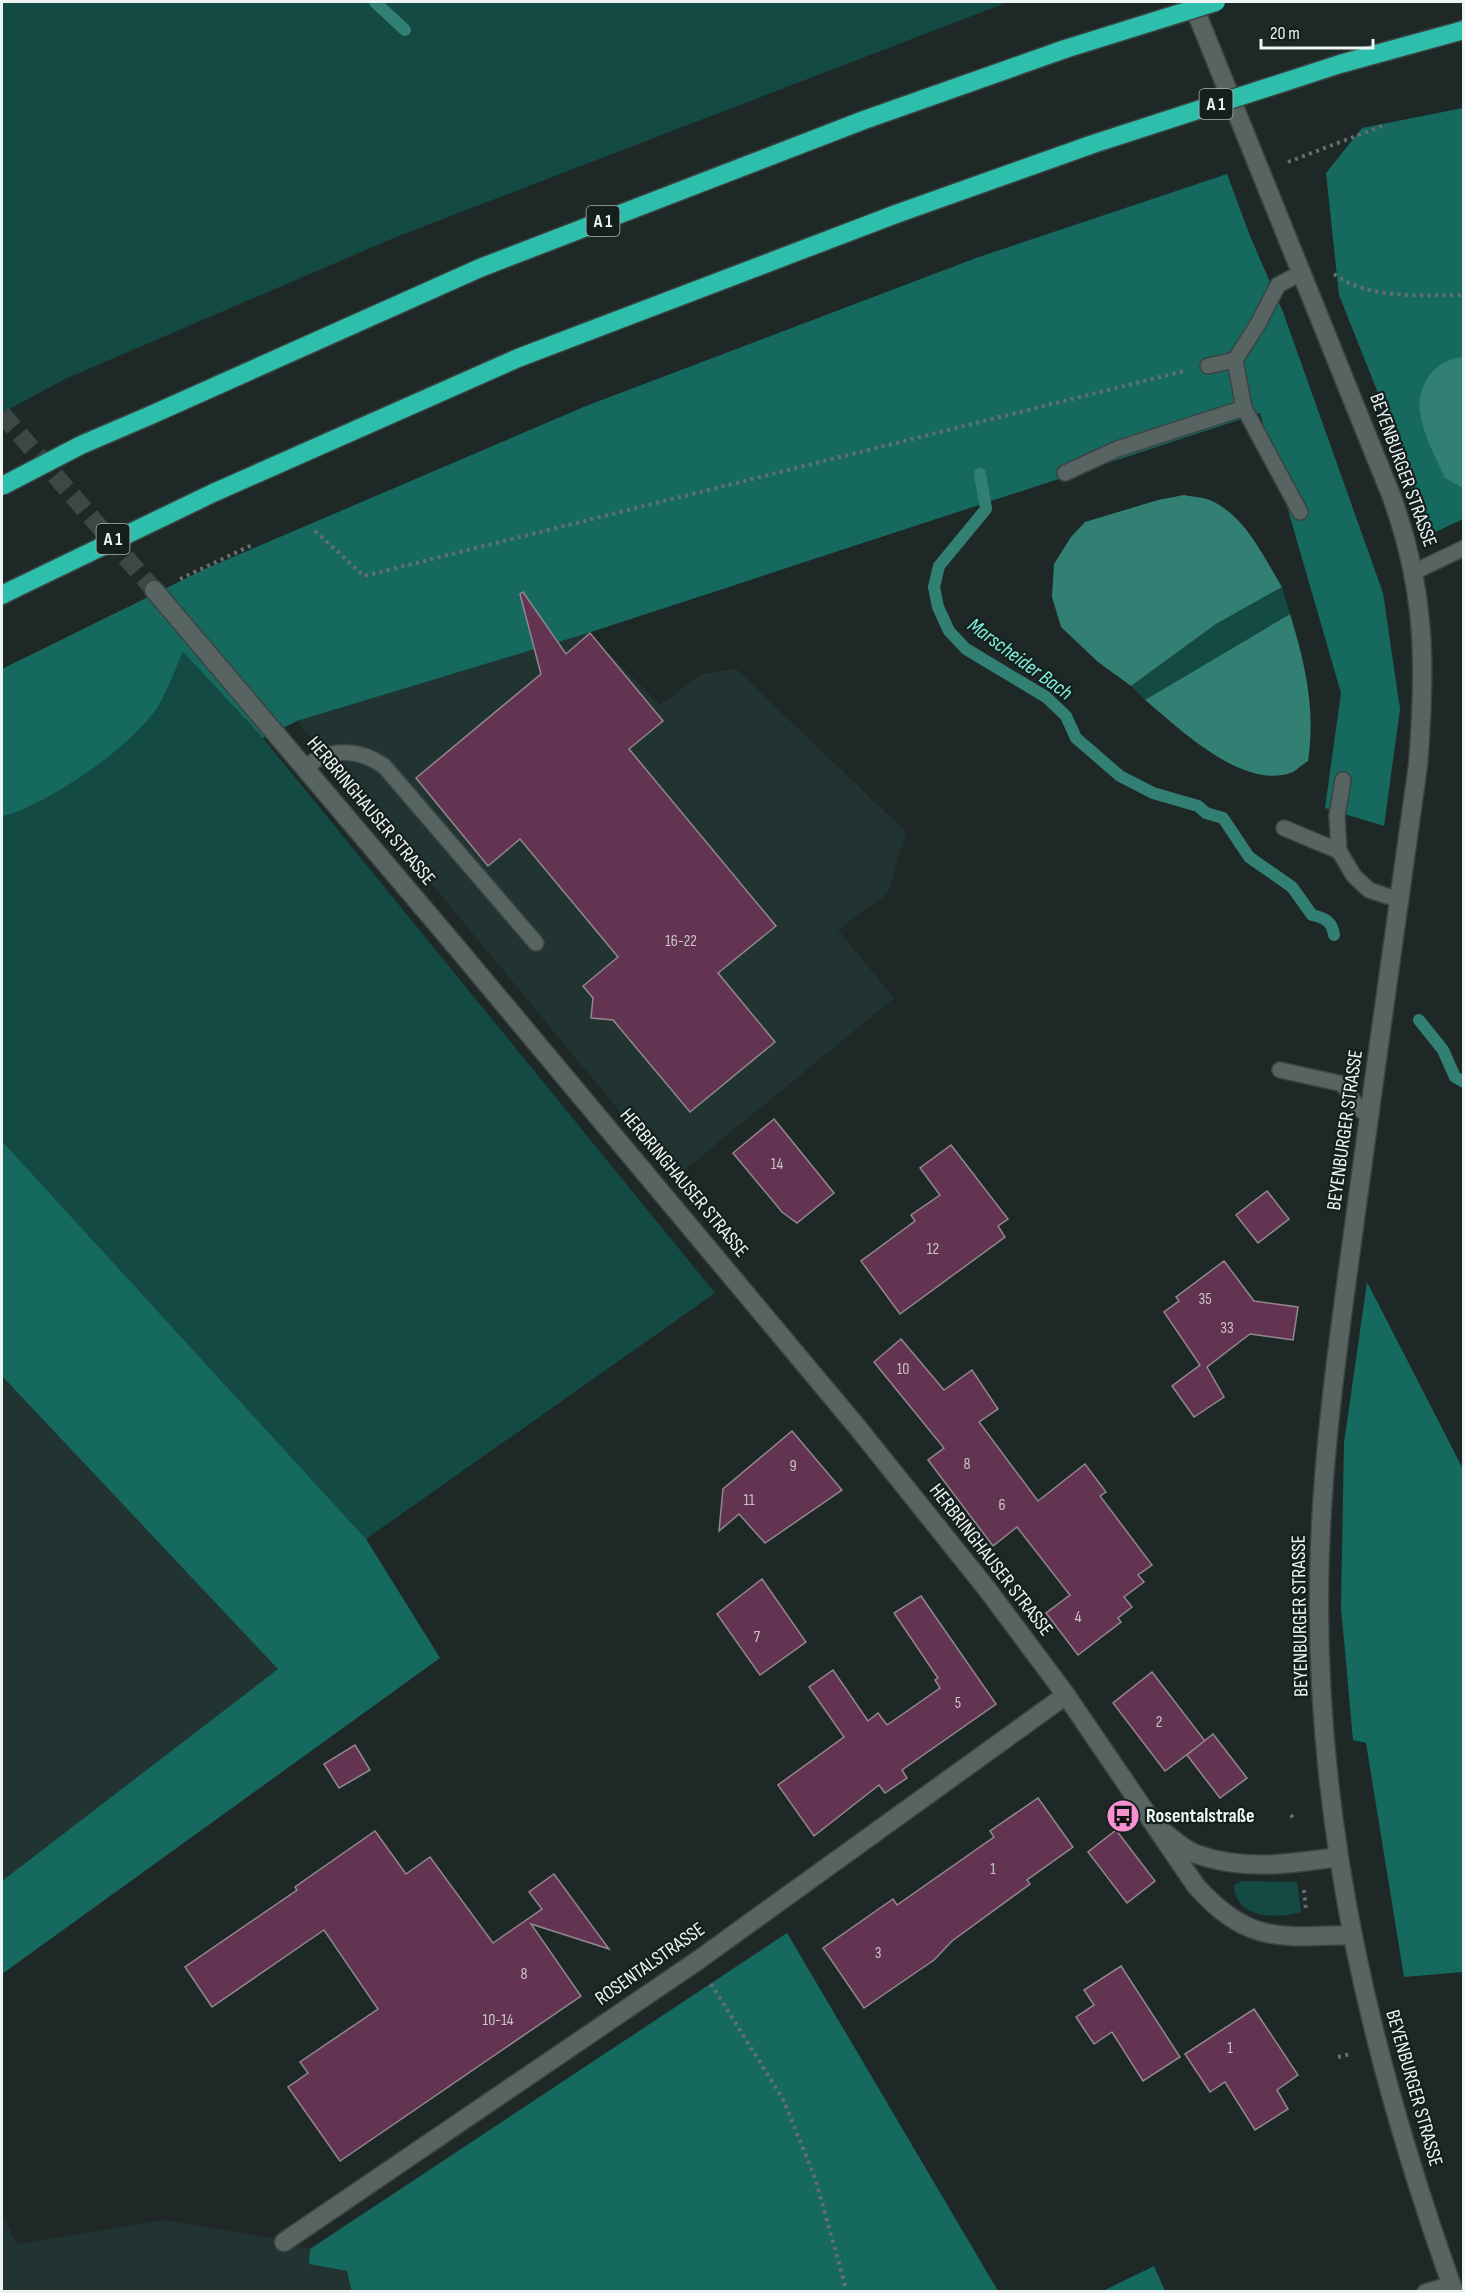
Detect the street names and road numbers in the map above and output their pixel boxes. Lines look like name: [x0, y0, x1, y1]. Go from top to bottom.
road number: A 1: [1200, 89, 1232, 119]
road number: A 1: [586, 206, 620, 236]
street label: BEYENBURGER STRASSE: [1364, 390, 1442, 550]
road number: A 1: [96, 524, 130, 554]
street label: HERBRINGHAUSER STRASSE: [302, 732, 440, 890]
street label: BEYENBURGER STRASSE: [1322, 1048, 1368, 1212]
street label: HERBRINGHAUSER STRASSE: [615, 1104, 753, 1262]
street label: HERBRINGHAUSER STRASSE: [924, 1479, 1058, 1641]
street label: BEYENBURGER STRASSE: [1287, 1535, 1313, 1697]
street label: ROSENTALSTRASSE: [591, 1917, 709, 2011]
street label: BEYENBURGER STRASSE: [1380, 2007, 1448, 2169]

